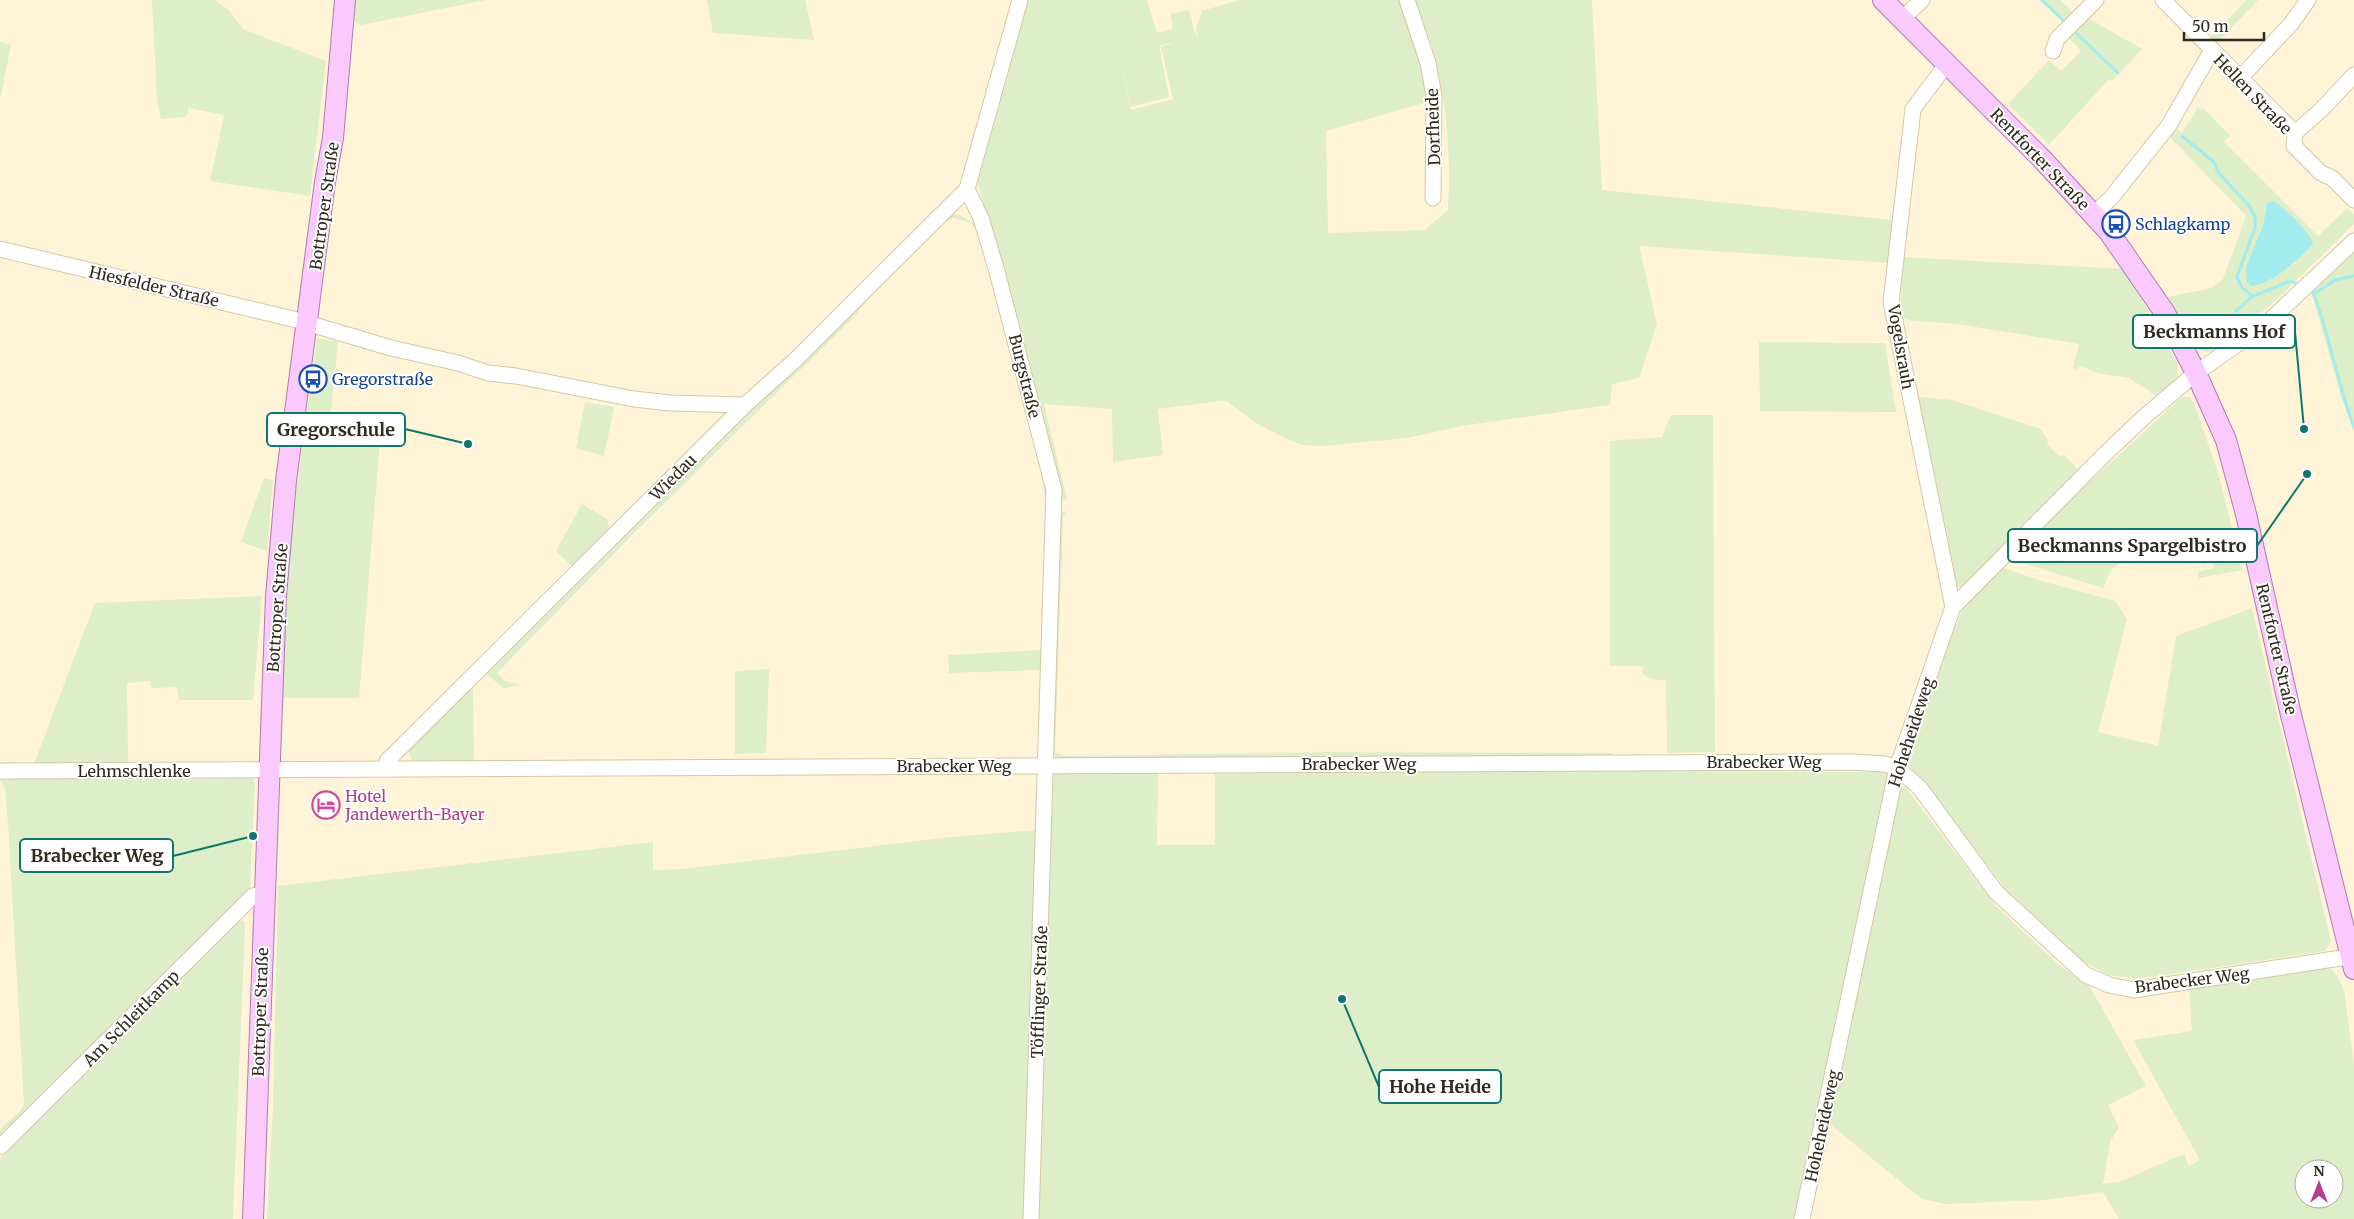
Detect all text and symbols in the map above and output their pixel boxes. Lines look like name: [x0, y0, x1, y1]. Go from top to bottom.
scale bar: [2184, 10, 2264, 42]
text: 50 m: [2192, 17, 2229, 36]
street label: Hellen Straße: [2210, 50, 2296, 138]
street label: Dorfheide: [1422, 88, 1444, 166]
street label: Rentforter Straße: [1986, 104, 2094, 214]
street label: Bottroper Straße: [305, 141, 343, 271]
bus stop icon: Schlagkamp: [2101, 209, 2131, 239]
place label: Schlagkamp: [2135, 214, 2230, 234]
street label: Hiesfelder Straße: [87, 261, 221, 311]
street label: Vogelsrauh: [1884, 302, 1918, 391]
callout: Beckmanns Hof: [2133, 315, 2295, 348]
text: Beckmanns Hof: [2143, 320, 2286, 343]
street label: Burgstraße: [1005, 332, 1045, 420]
bus stop icon: Gregorstraße: [298, 364, 328, 394]
place label: Gregorstraße: [332, 369, 433, 389]
callout: Gregorschule: [267, 413, 405, 446]
text: Gregorschule: [277, 418, 395, 441]
street label: Wiedau: [645, 449, 701, 505]
callout: Beckmanns Spargelbistro: [2008, 529, 2257, 562]
text: Beckmanns Spargelbistro: [2017, 534, 2247, 557]
street label: Bottroper Straße: [263, 543, 291, 673]
street label: Rentforter Straße: [2252, 581, 2302, 717]
street label: Hoheheideweg: [1884, 674, 1938, 789]
street label: Brabecker Weg: [1706, 752, 1822, 772]
street label: Brabecker Weg: [1301, 754, 1417, 774]
street label: Brabecker Weg: [896, 756, 1012, 776]
street label: Lehmschlenke: [77, 761, 191, 781]
place label: Hotel Jandewerth-Bayer: [344, 786, 485, 824]
hotel icon: Hotel Jandewerth-Bayer: [311, 790, 341, 820]
callout: Brabecker Weg: [20, 839, 173, 872]
text: Brabecker Weg: [30, 844, 164, 867]
street label: Töfflinger Straße: [1027, 925, 1051, 1059]
street label: Bottroper Straße: [248, 947, 272, 1077]
street label: Brabecker Weg: [2134, 963, 2251, 997]
street label: Am Schleitkamp: [78, 966, 183, 1071]
street label: Hoheheideweg: [1800, 1068, 1844, 1184]
callout: Hohe Heide: [1379, 1070, 1501, 1103]
text: Hohe Heide: [1389, 1075, 1491, 1098]
north arrow: [2294, 1159, 2344, 1209]
text: N: [2313, 1162, 2325, 1180]

